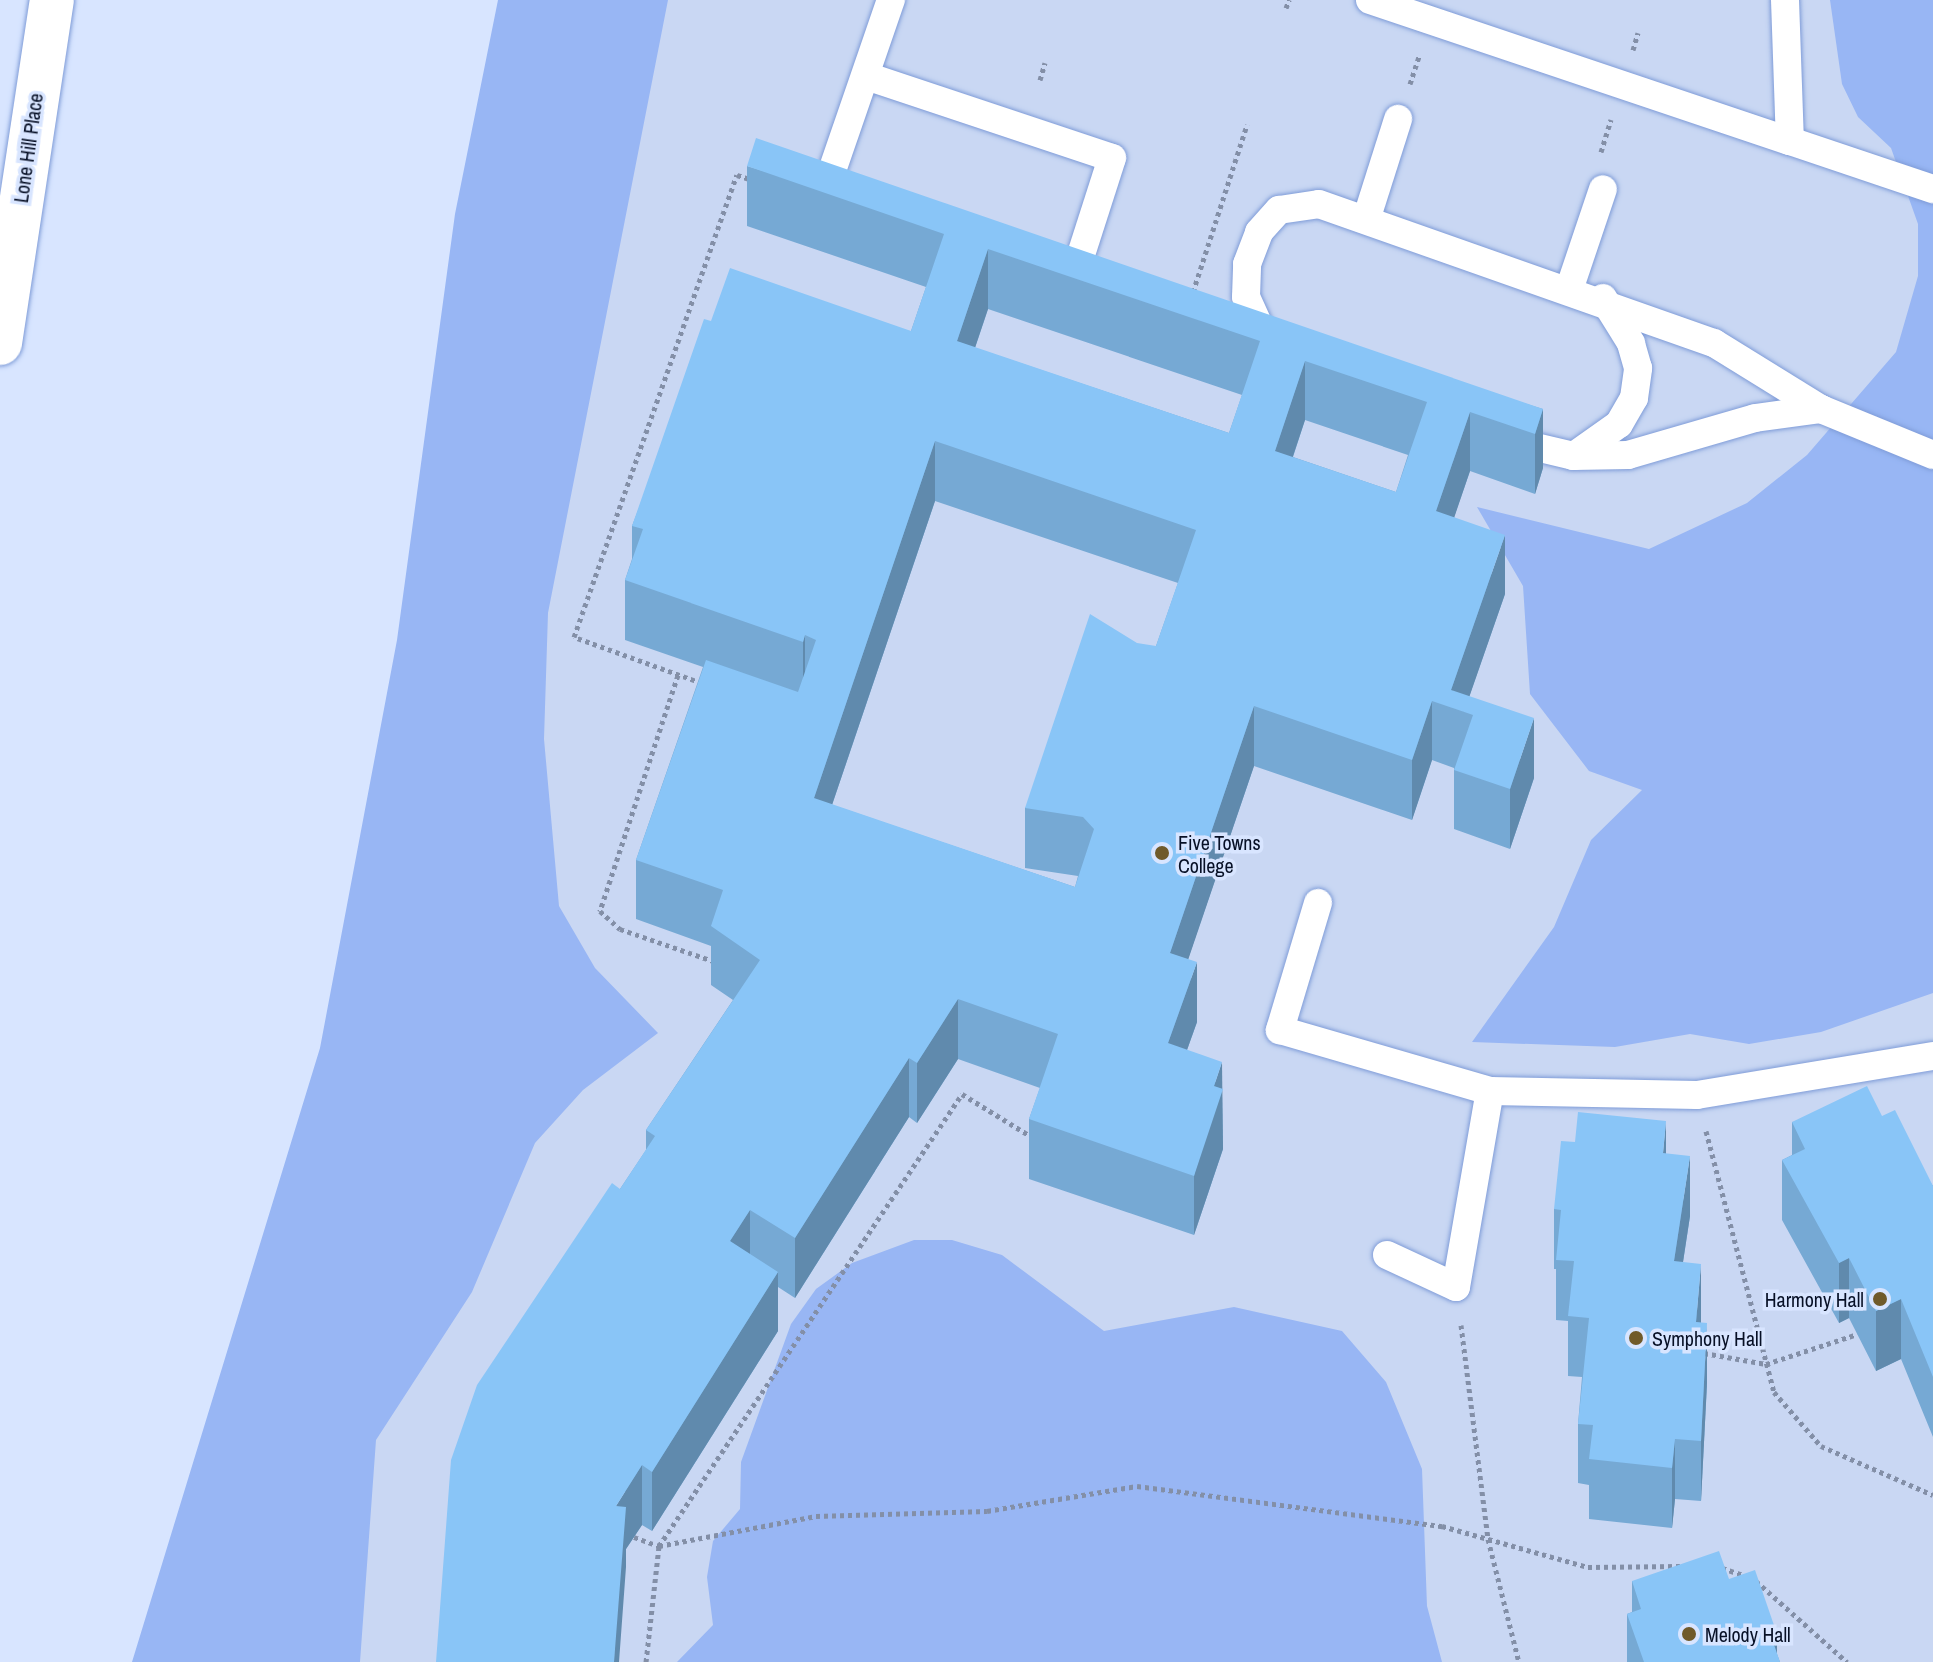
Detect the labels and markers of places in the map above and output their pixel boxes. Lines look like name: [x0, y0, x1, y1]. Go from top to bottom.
place label: Five Towns College: [1178, 830, 1261, 877]
marker: Five Towns College: [1153, 844, 1171, 862]
place label: Harmony Hall: [1765, 1287, 1864, 1311]
marker: Harmony Hall: [1871, 1290, 1889, 1308]
place label: Symphony Hall: [1652, 1326, 1762, 1350]
marker: Symphony Hall: [1627, 1329, 1645, 1347]
place label: Melody Hall: [1705, 1622, 1791, 1646]
marker: Melody Hall: [1680, 1625, 1698, 1643]

